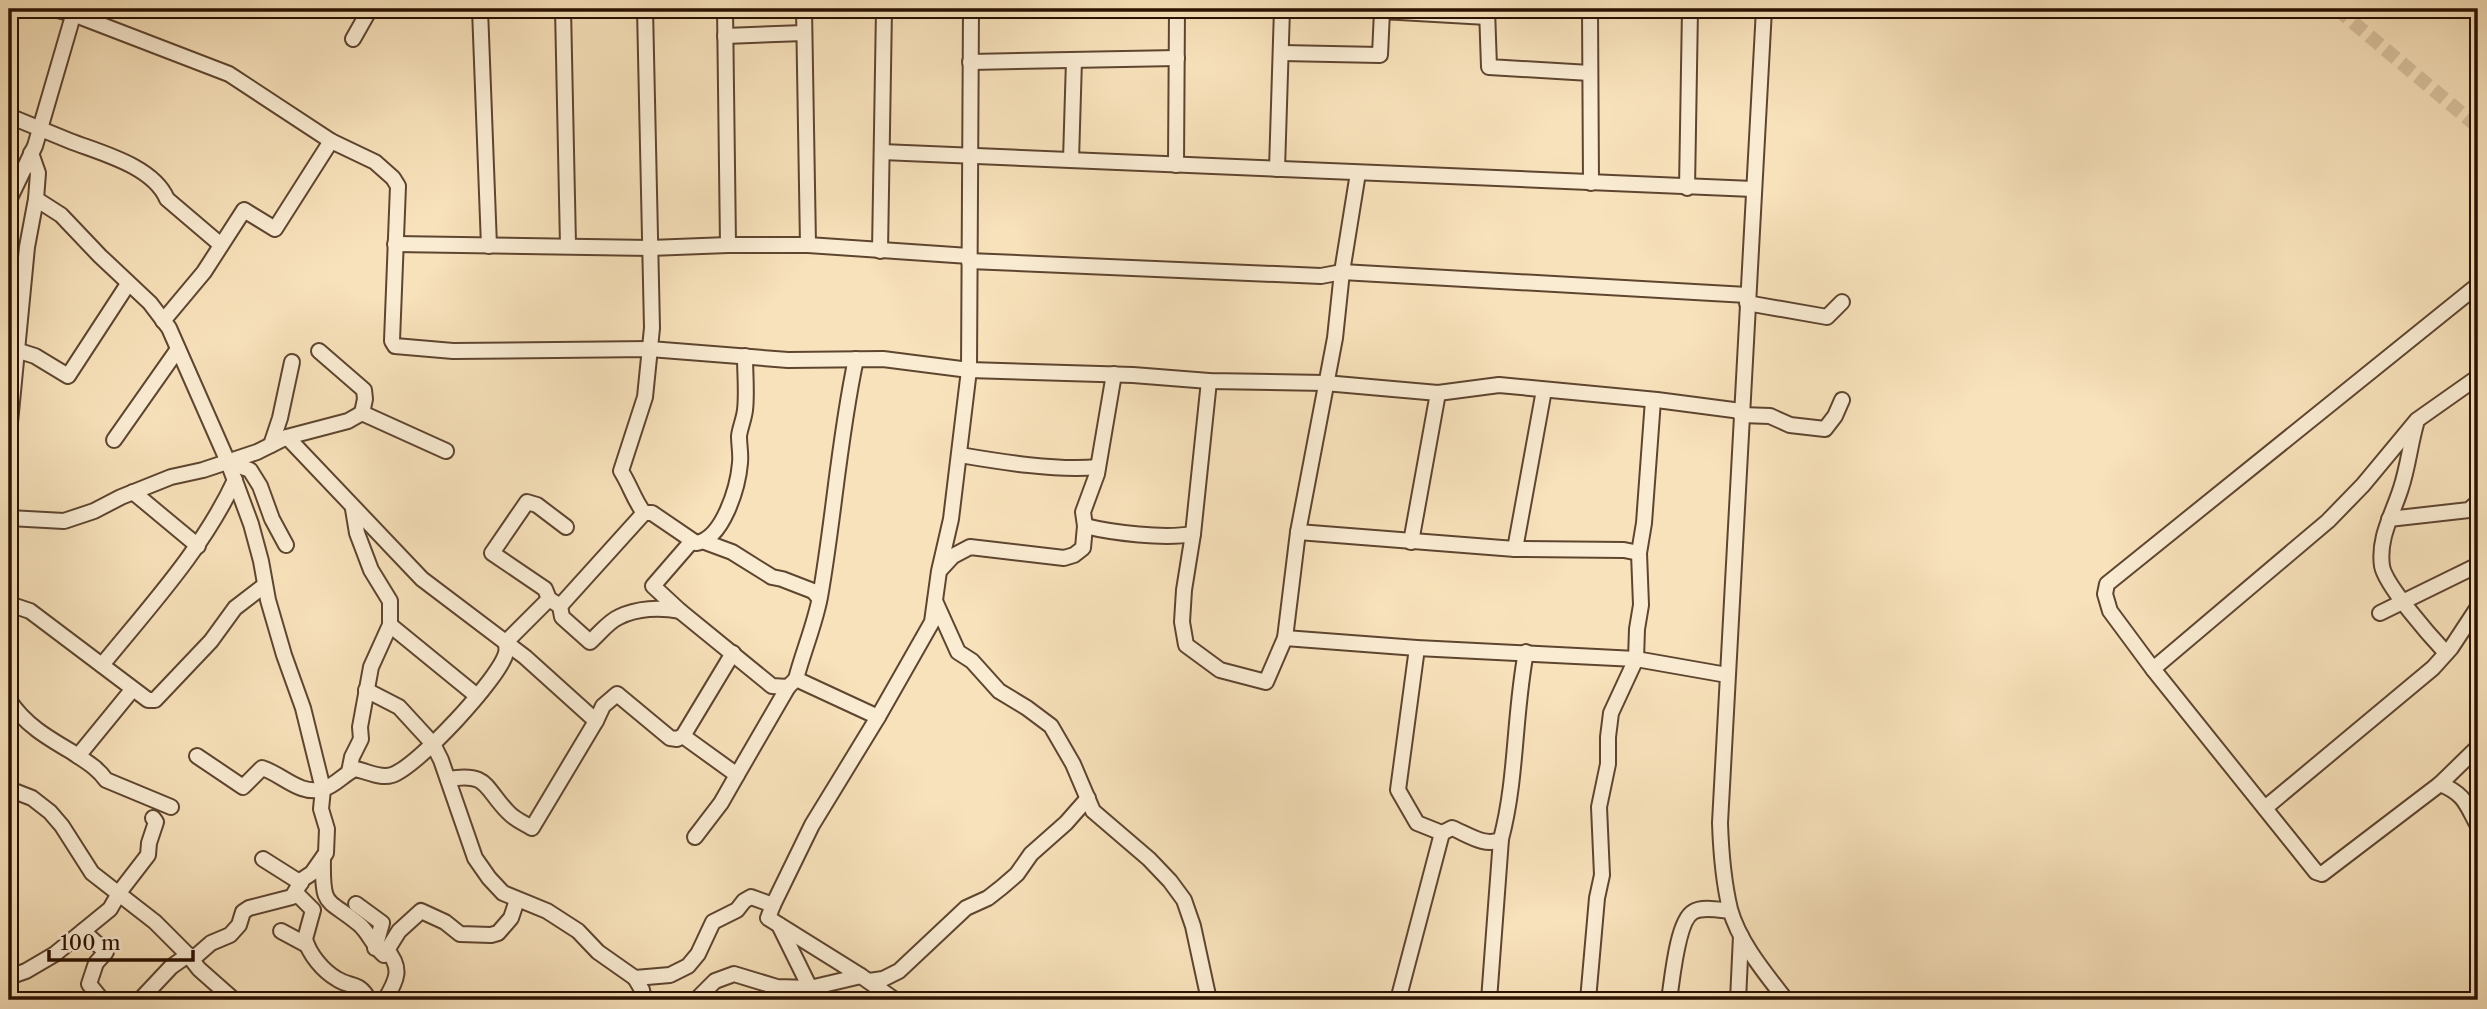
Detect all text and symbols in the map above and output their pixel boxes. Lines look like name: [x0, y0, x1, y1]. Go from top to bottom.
scale bar: [49, 918, 192, 962]
text: 100 m: [60, 930, 121, 955]

